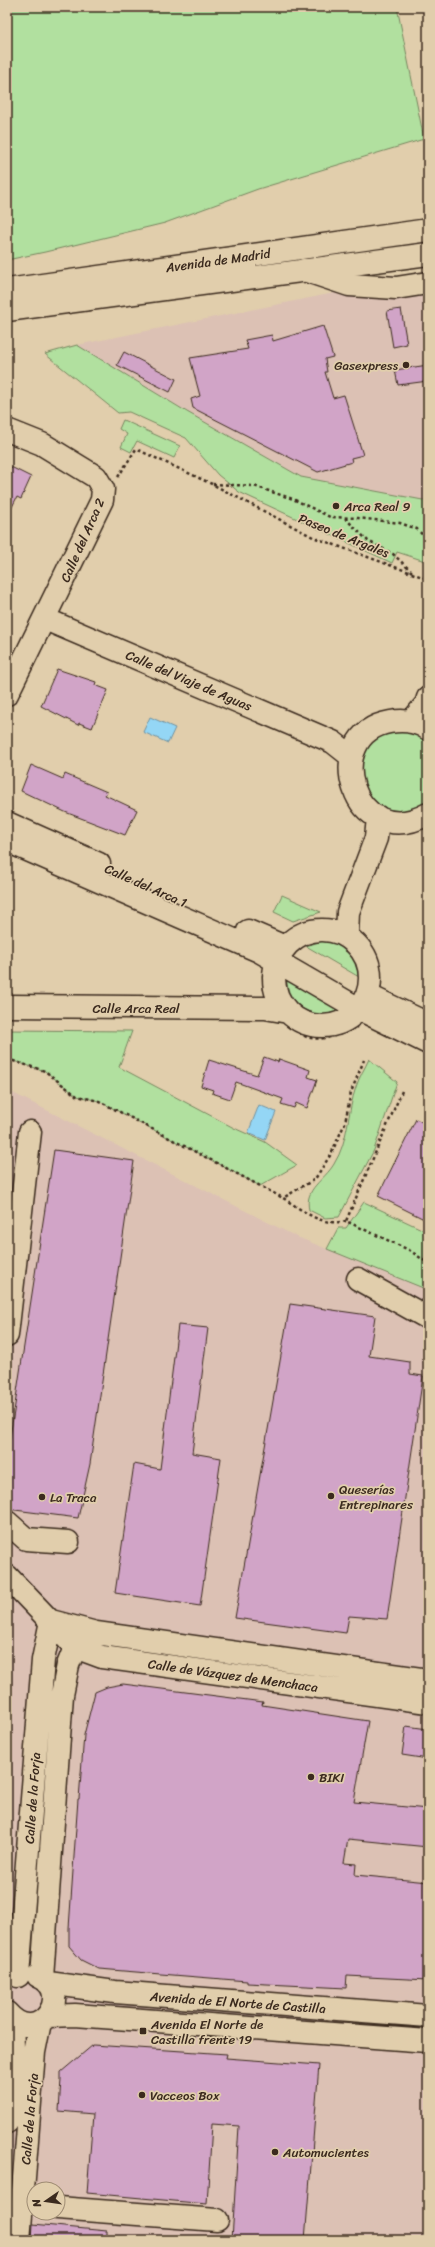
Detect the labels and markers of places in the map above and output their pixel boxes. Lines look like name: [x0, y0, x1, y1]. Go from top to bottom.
place label: Gasexpress: [334, 354, 399, 377]
marker: Gasexpress: [401, 360, 411, 370]
place label: Arca Real 9: [343, 495, 410, 518]
marker: Arca Real 9: [331, 501, 341, 511]
place label: Queserías Entrepinares: [339, 1478, 414, 1516]
place label: La Traca: [50, 1486, 97, 1509]
marker: Queserías Entrepinares: [326, 1491, 336, 1501]
marker: La Traca: [37, 1492, 47, 1502]
place label: BIKI: [319, 1766, 344, 1789]
marker: BIKI: [306, 1772, 316, 1782]
place label: Avenida El Norte de Castilla frente 19: [150, 2013, 263, 2051]
marker: Avenida El Norte de Castilla frente 19: [138, 2026, 148, 2036]
place label: Vacceos Box: [150, 2084, 220, 2107]
marker: Vacceos Box: [137, 2090, 147, 2100]
place label: Automucientes: [282, 2141, 369, 2164]
marker: Automucientes: [270, 2147, 280, 2157]

